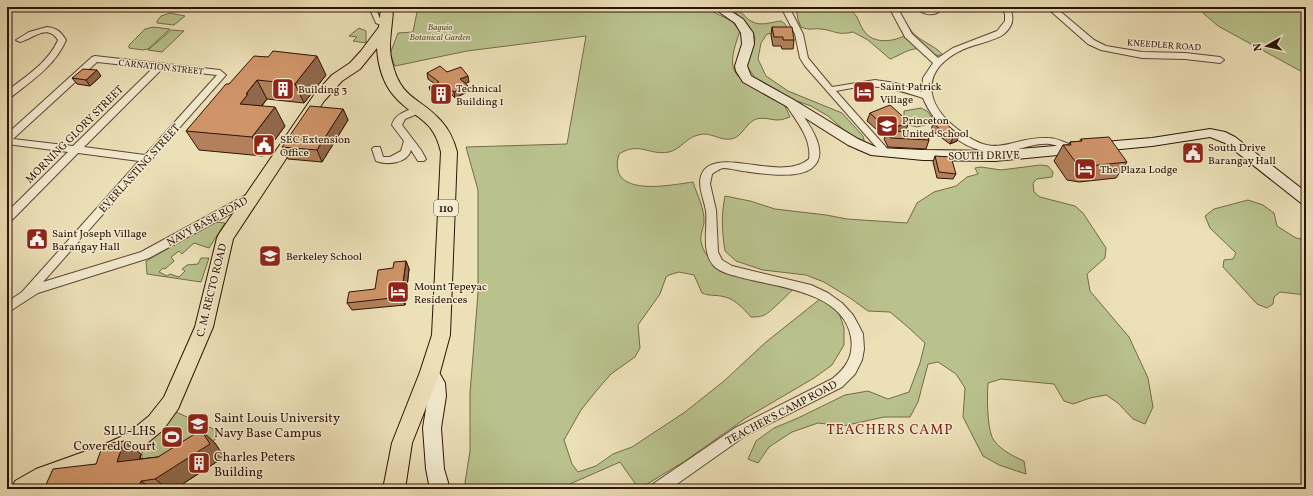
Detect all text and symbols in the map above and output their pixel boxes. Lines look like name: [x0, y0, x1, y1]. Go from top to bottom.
park label: Baguio Botanical Garden: [410, 21, 471, 44]
north arrow: [1247, 26, 1287, 66]
street label: KNEEDLER ROAD: [1127, 36, 1202, 55]
text: N: [1251, 42, 1267, 52]
street label: CARNATION STREET: [118, 57, 205, 78]
building icon: Building 3: [270, 76, 296, 102]
hotel icon: Saint Patrick Village: [851, 79, 877, 105]
place label: Saint Patrick Village: [880, 80, 942, 108]
building icon: Technical Building 1: [428, 81, 454, 107]
street label: MORNING GLORY STREET: [23, 82, 128, 187]
place label: Technical Building 1: [456, 82, 504, 110]
place label: Building 3: [298, 83, 348, 98]
school or university icon: Princeton United School: [874, 113, 900, 139]
place label: Princeton United School: [902, 114, 969, 142]
street label: EVERLASTING STREET: [96, 121, 184, 217]
public building icon: SEC Extension Office: [251, 132, 277, 158]
place label: SEC Extension Office: [280, 133, 351, 161]
public building icon: South Drive Barangay Hall: [1180, 140, 1206, 166]
place label: South Drive Barangay Hall: [1208, 141, 1276, 169]
street label: SOUTH DRIVE: [948, 148, 1020, 165]
hotel icon: The Plaza Lodge: [1072, 156, 1098, 182]
place label: The Plaza Lodge: [1100, 163, 1178, 178]
street label: NAVY BASE ROAD: [164, 194, 251, 251]
road number: 110: [434, 200, 458, 216]
public building icon: Saint Joseph Village Barangay Hall: [24, 226, 50, 252]
place label: Saint Joseph Village Barangay Hall: [52, 227, 147, 255]
street label: C. M. RECTO ROAD: [194, 242, 231, 339]
school or university icon: Berkeley School: [257, 243, 283, 269]
place label: Berkeley School: [286, 250, 362, 265]
hotel icon: Mount Tepeyac Residences: [385, 279, 411, 305]
place label: Mount Tepeyac Residences: [414, 280, 487, 308]
street label: TEACHER'S CAMP ROAD: [723, 378, 840, 449]
place label: Saint Louis University Navy Base Campus: [214, 410, 340, 443]
school or university icon: Saint Louis University Navy Base Campus: [185, 411, 211, 437]
district label: TEACHERS CAMP: [827, 421, 953, 440]
place label: SLU-LHS Covered Court: [74, 423, 156, 456]
sports icon: SLU-LHS Covered Court: [159, 424, 185, 450]
place label: Charles Peters Building: [214, 449, 296, 482]
building icon: Charles Peters Building: [186, 450, 212, 476]

